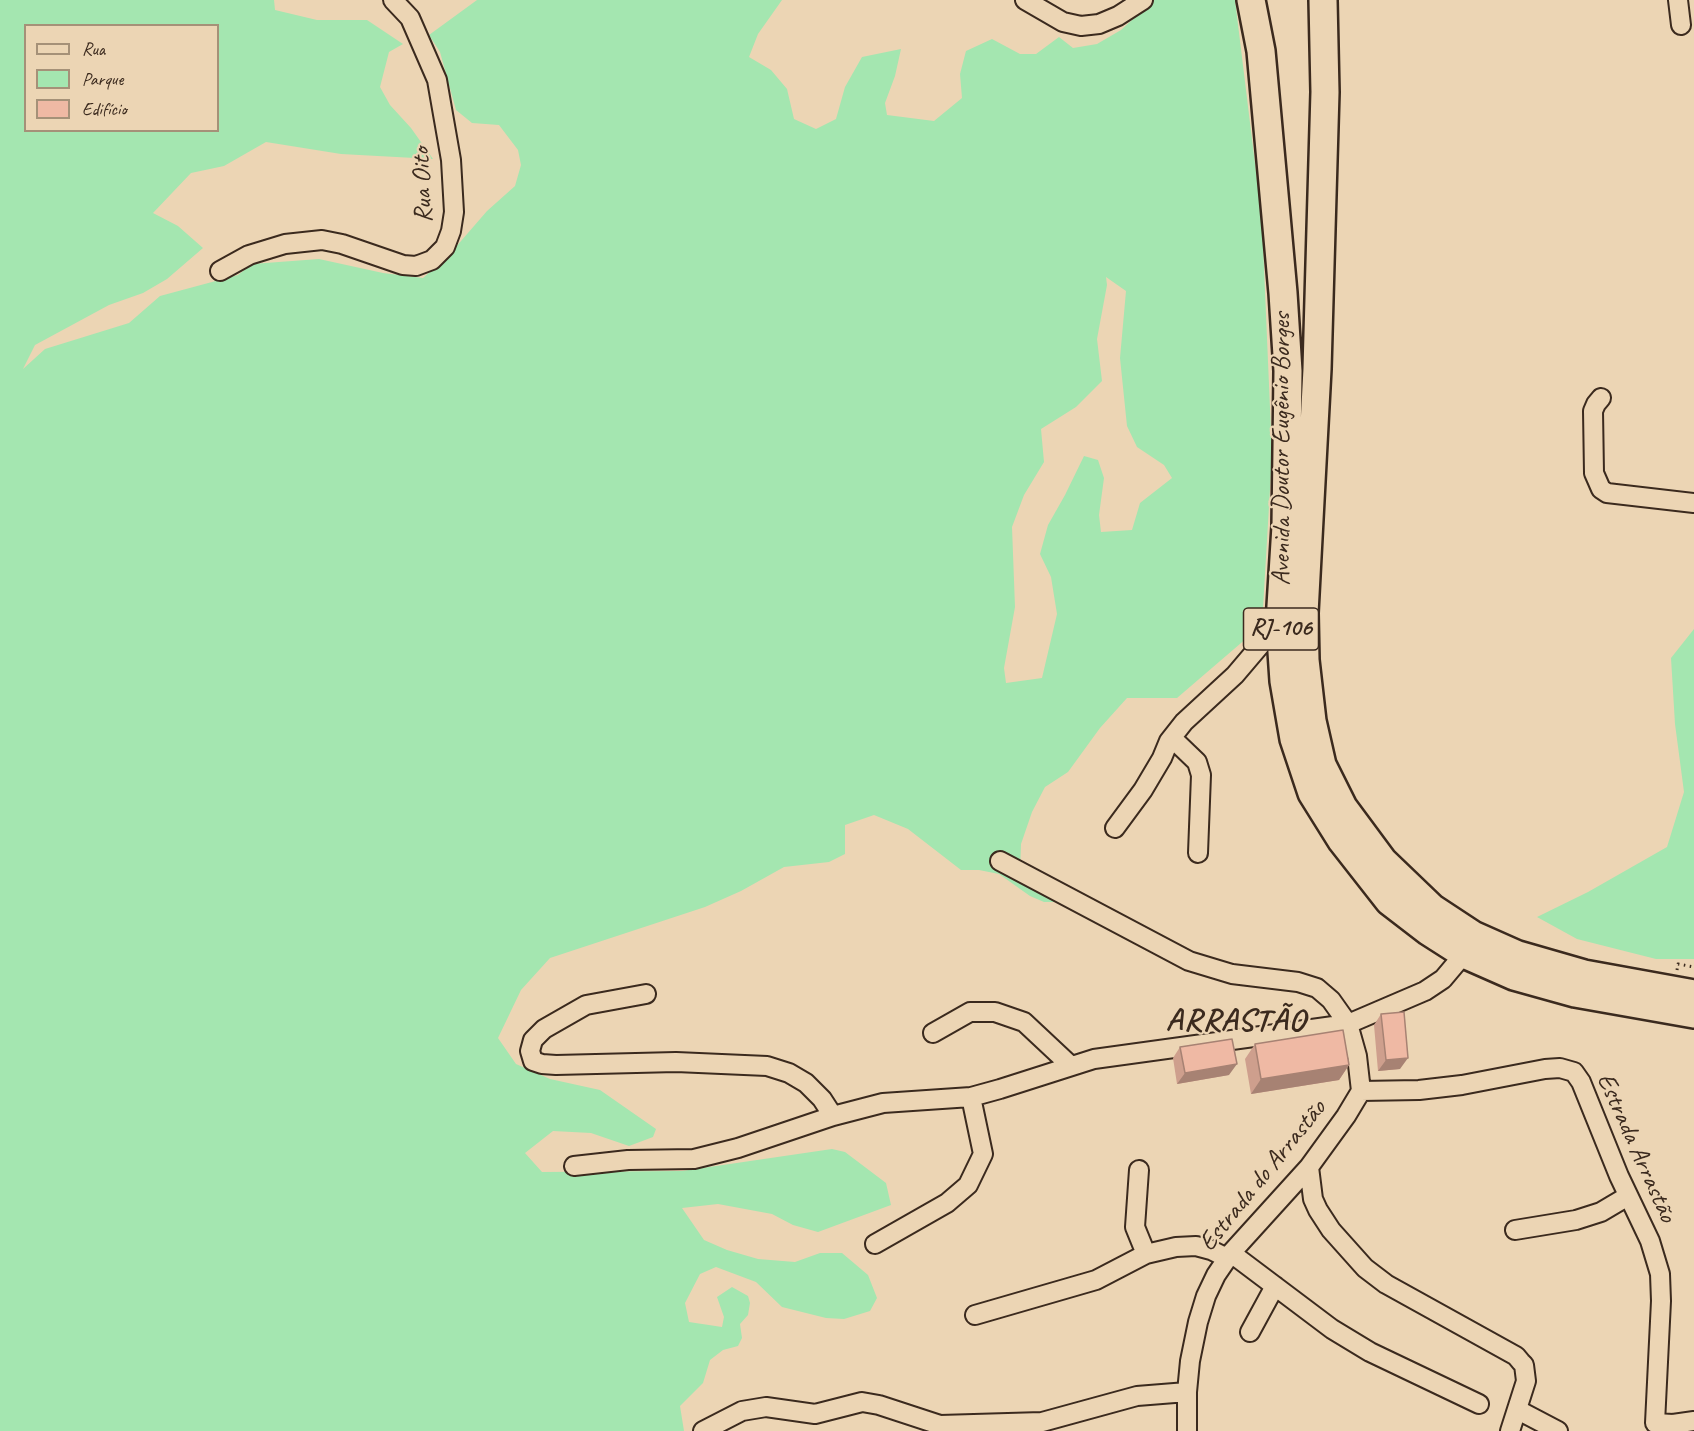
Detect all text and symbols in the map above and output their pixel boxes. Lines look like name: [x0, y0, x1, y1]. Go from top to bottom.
legend: [24, 24, 219, 132]
text: Rua: [82, 38, 105, 60]
text: Parque: [82, 68, 123, 90]
text: Edifício: [82, 98, 127, 120]
street label: Rua Oito: [406, 147, 440, 223]
street label: Avenida Doutor Eugênio Borges: [1266, 313, 1298, 585]
road number: RJ-106: [1244, 608, 1318, 650]
district label: ARRASTÃO: [1166, 1003, 1306, 1041]
street label: Estrada Arrastão: [1589, 1069, 1683, 1227]
street label: Estrada do Arrastão: [1193, 1094, 1333, 1258]

